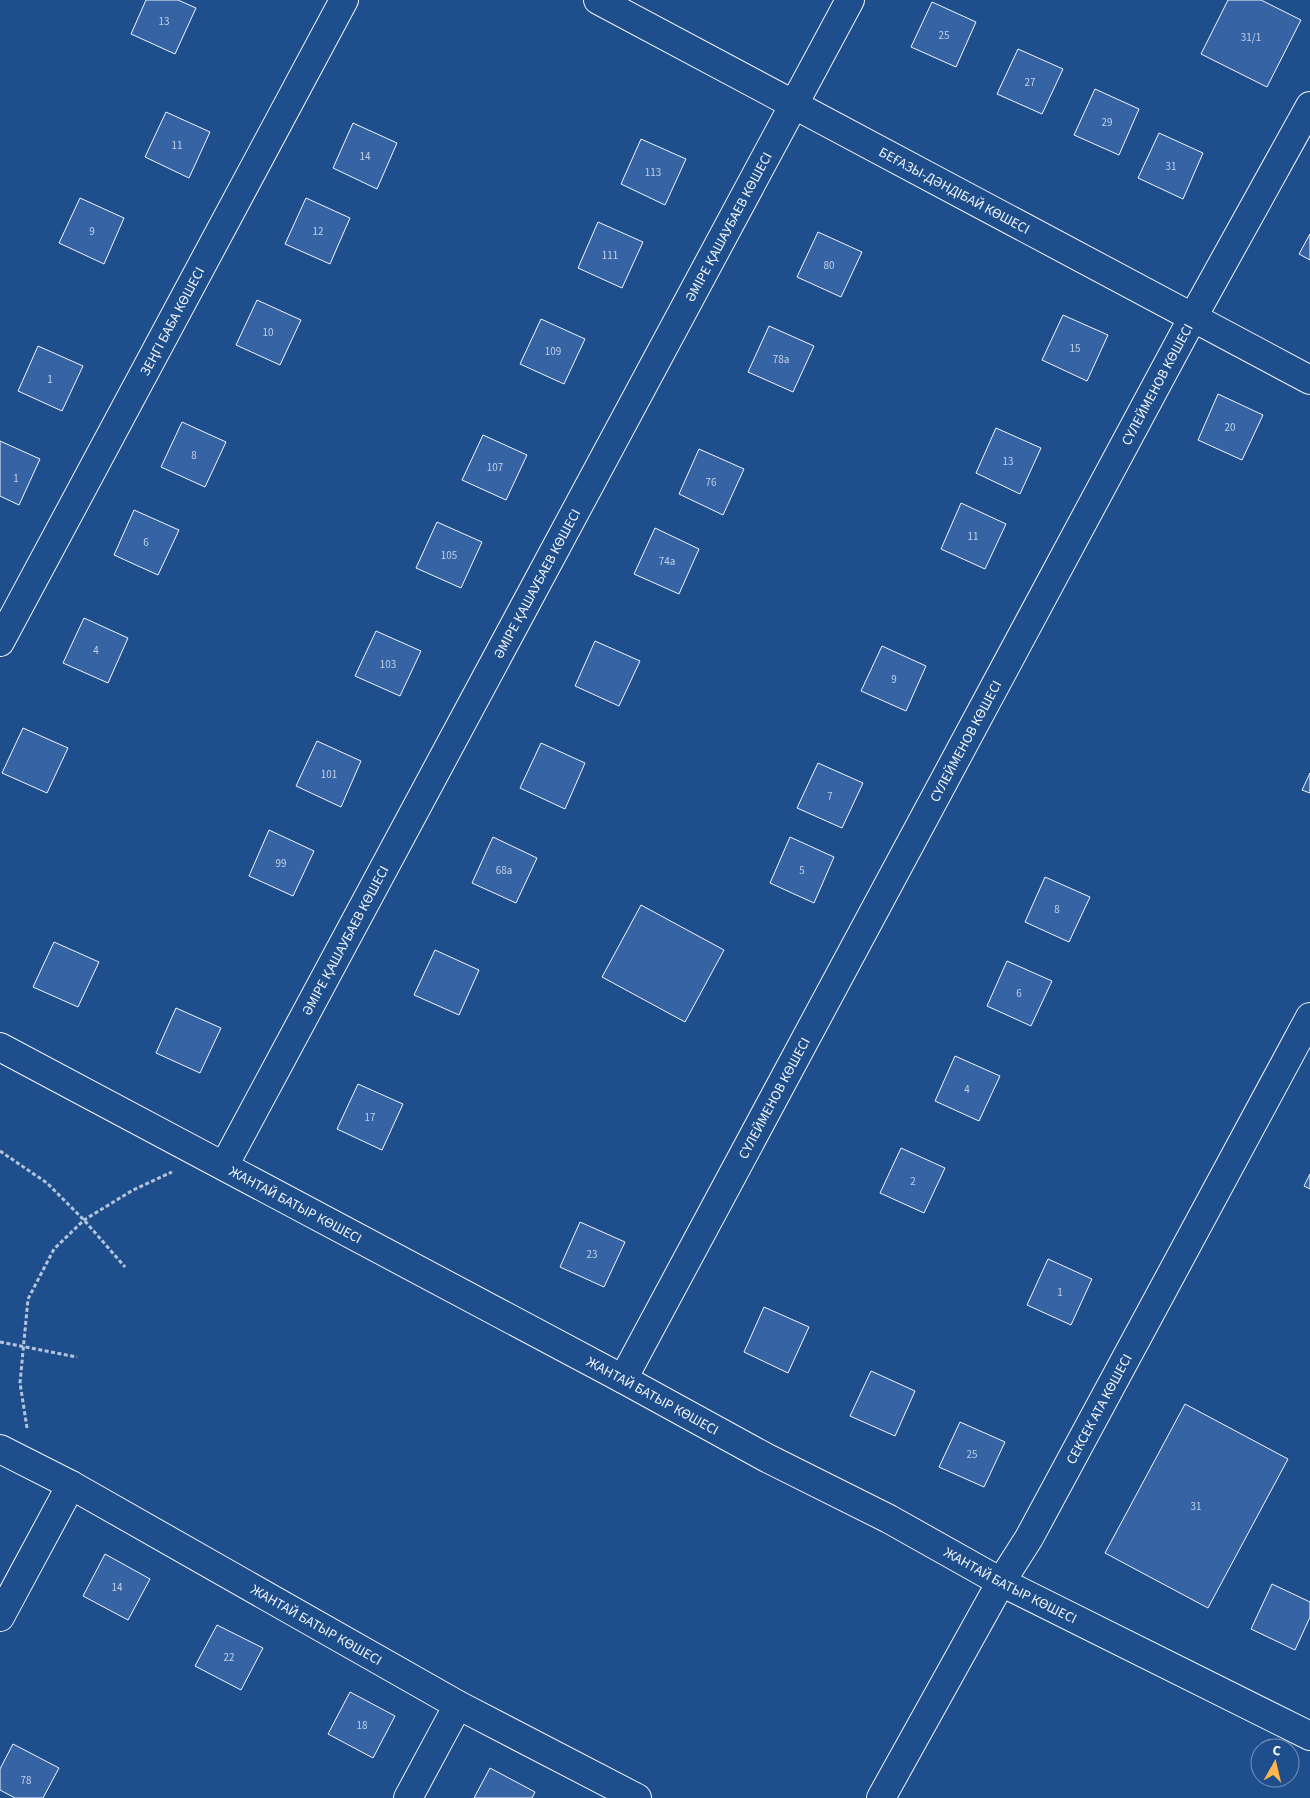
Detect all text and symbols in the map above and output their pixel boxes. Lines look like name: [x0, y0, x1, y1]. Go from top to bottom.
house number: 13: [159, 14, 169, 29]
house number: 25: [939, 28, 949, 43]
house number: 31/1: [1241, 30, 1261, 45]
house number: 27: [1025, 75, 1035, 90]
house number: 29: [1102, 115, 1112, 130]
house number: 11: [172, 138, 182, 153]
street label: БЕҒАЗЫ-ДӘНДІБАЙ КӨШЕСІ: [875, 143, 1033, 240]
house number: 14: [360, 149, 371, 164]
street label: ӘМІРЕ ҚАШАУБАЕВ КӨШЕСІ: [681, 149, 778, 306]
house number: 31: [1166, 159, 1176, 174]
house number: 113: [645, 165, 661, 180]
house number: 9: [89, 224, 95, 239]
house number: 12: [313, 224, 323, 239]
house number: 111: [602, 248, 618, 263]
house number: 80: [824, 258, 834, 273]
street label: ЗЕҢГІ БАБА КӨШЕСІ: [135, 264, 210, 380]
street label: СҮЛЕЙМЕНОВ КӨШЕСІ: [1117, 320, 1199, 449]
house number: 10: [263, 325, 273, 340]
house number: 15: [1070, 341, 1080, 356]
house number: 109: [545, 344, 561, 359]
house number: 78а: [773, 352, 789, 367]
house number: 1: [47, 372, 53, 387]
house number: 20: [1225, 420, 1235, 435]
house number: 8: [191, 448, 197, 463]
house number: 13: [1003, 454, 1013, 469]
house number: 107: [487, 460, 503, 475]
house number: 1: [13, 471, 19, 486]
house number: 76: [706, 475, 717, 490]
street label: ӘМІРЕ ҚАШАУБАЕВ КӨШЕСІ: [489, 506, 586, 663]
house number: 11: [968, 529, 978, 544]
house number: 6: [143, 535, 149, 550]
house number: 105: [441, 548, 457, 563]
house number: 74а: [659, 554, 675, 569]
house number: 4: [93, 643, 99, 658]
house number: 103: [380, 657, 396, 672]
house number: 9: [891, 672, 897, 687]
street label: СҮЛЕЙМЕНОВ КӨШЕСІ: [925, 677, 1007, 806]
house number: 101: [321, 767, 337, 782]
house number: 7: [827, 789, 833, 804]
house number: 99: [276, 856, 286, 871]
street label: ӘМІРЕ ҚАШАУБАЕВ КӨШЕСІ: [298, 862, 394, 1019]
house number: 68а: [496, 863, 512, 878]
house number: 5: [799, 863, 805, 878]
house number: 8: [1054, 902, 1060, 917]
house number: 6: [1016, 986, 1022, 1001]
street label: СҮЛЕЙМЕНОВ КӨШЕСІ: [734, 1034, 816, 1163]
house number: 4: [964, 1082, 970, 1097]
house number: 17: [365, 1110, 375, 1125]
street label: ЖАНТАЙ БАТЫР КӨШЕСІ: [225, 1162, 365, 1249]
house number: 2: [910, 1174, 916, 1189]
house number: 23: [587, 1247, 597, 1262]
house number: 1: [1057, 1285, 1063, 1300]
street label: СЕКСЕК АТА КӨШЕСІ: [1062, 1351, 1137, 1468]
street label: ЖАНТАЙ БАТЫР КӨШЕСІ: [583, 1352, 722, 1441]
house number: 25: [967, 1447, 977, 1462]
house number: 31: [1191, 1499, 1201, 1514]
street label: ЖАНТАЙ БАТЫР КӨШЕСІ: [940, 1543, 1080, 1629]
house number: 14: [112, 1580, 123, 1595]
street label: ЖАНТАЙ БАТЫР КӨШЕСІ: [247, 1580, 385, 1671]
house number: 22: [224, 1650, 234, 1665]
house number: 18: [357, 1718, 368, 1733]
north arrow: [1250, 1738, 1300, 1788]
text: С: [1271, 1741, 1282, 1762]
house number: 78: [21, 1773, 32, 1788]

